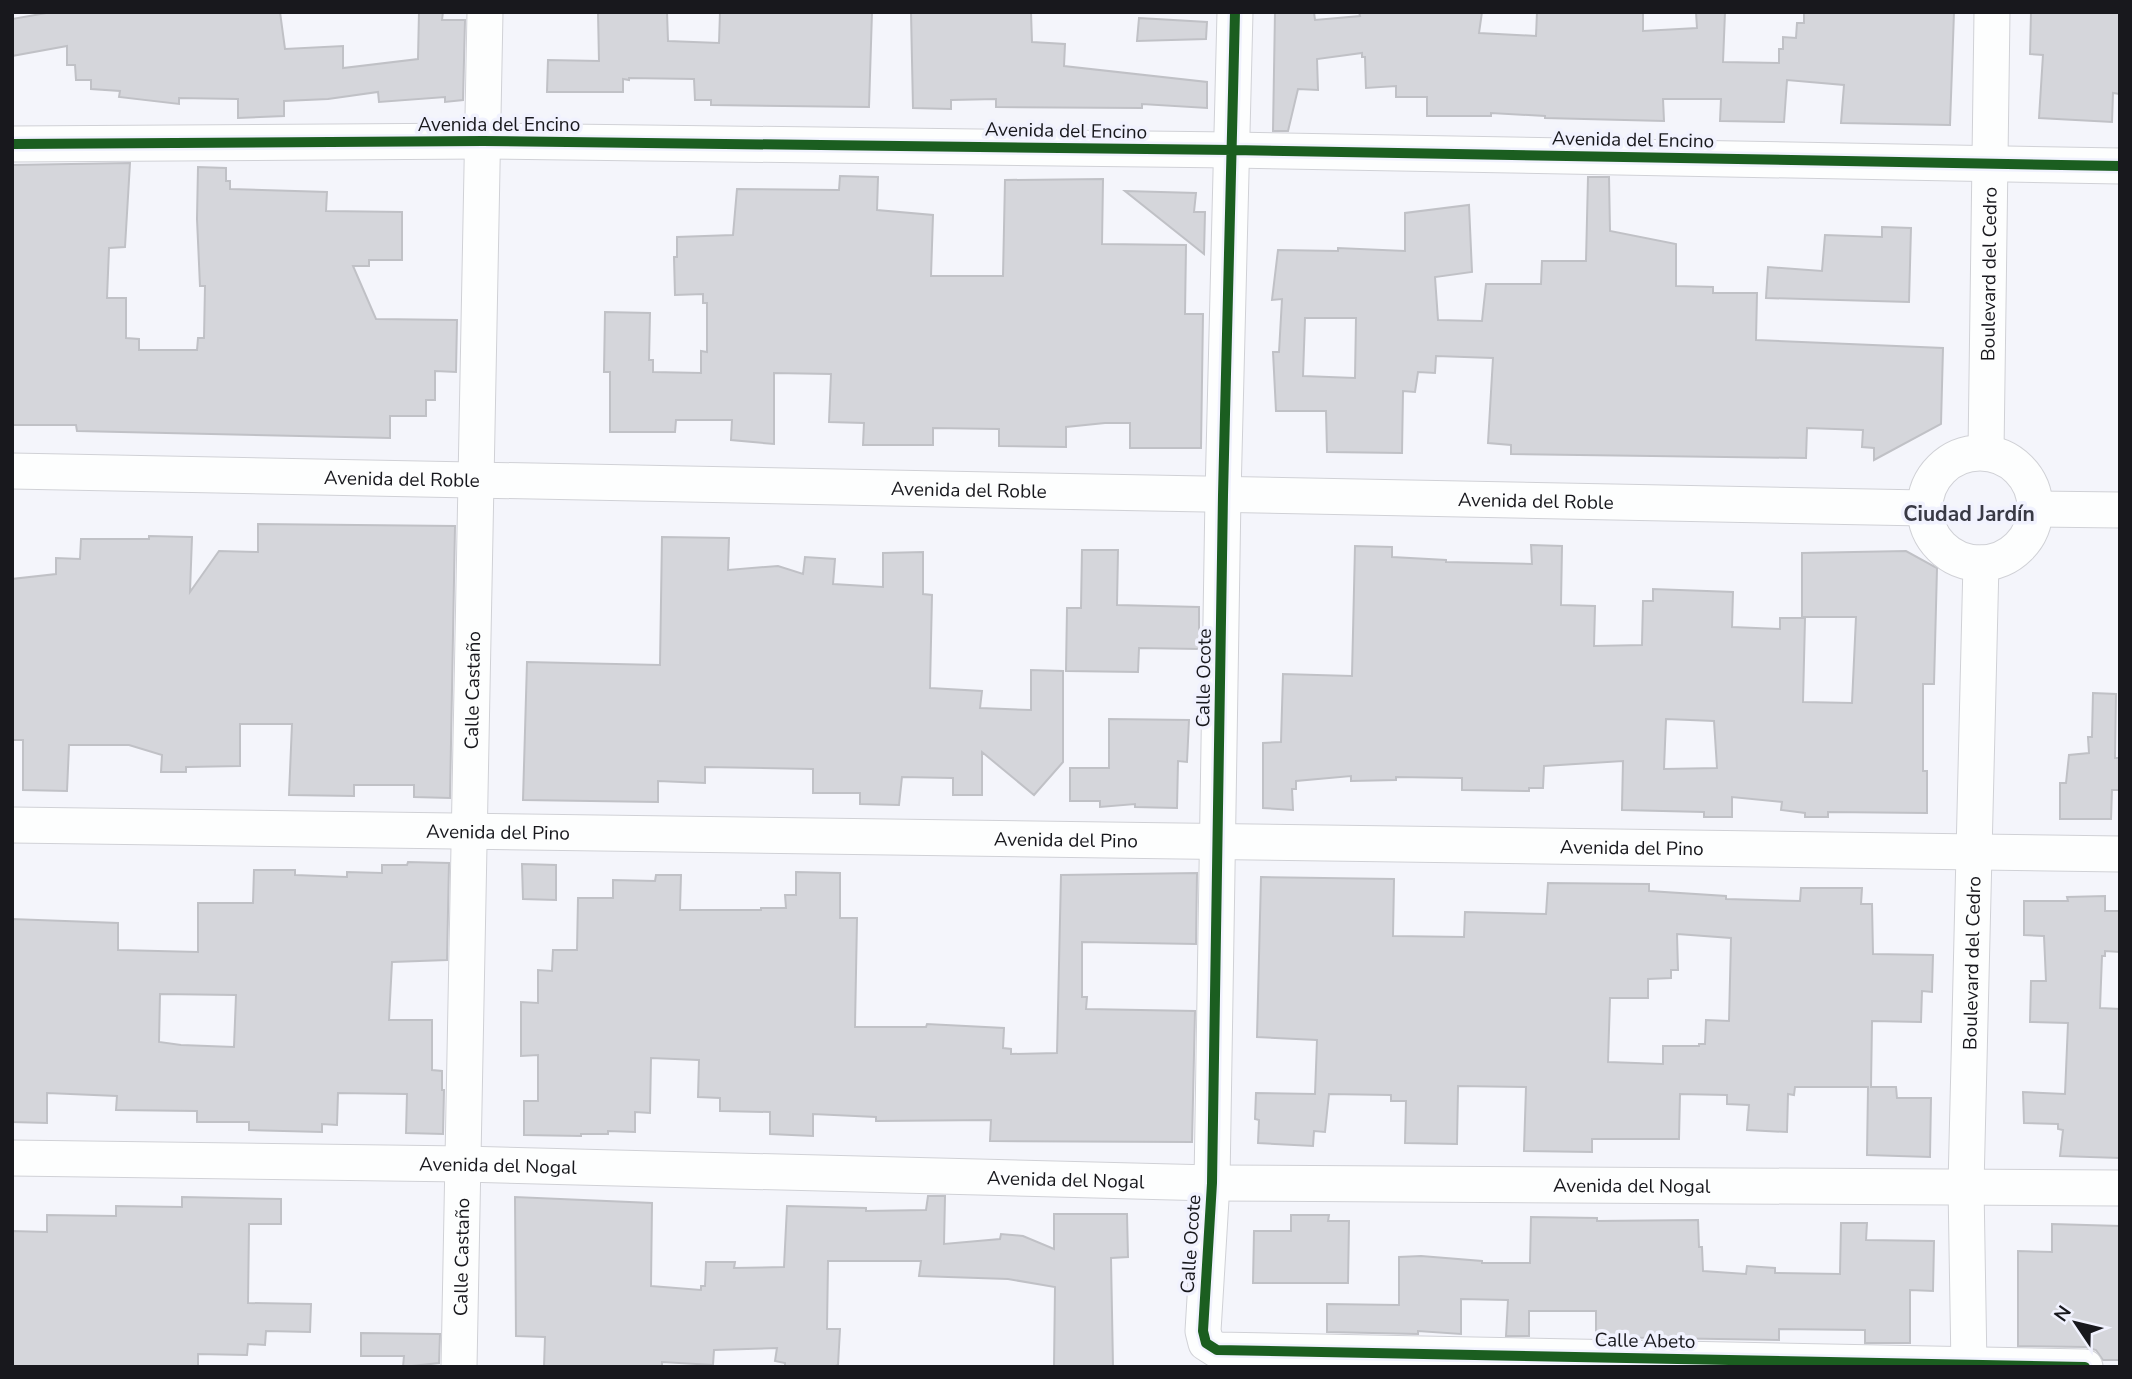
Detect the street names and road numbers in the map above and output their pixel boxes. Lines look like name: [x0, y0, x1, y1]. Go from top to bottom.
street label: Avenida del Encino: [418, 112, 580, 138]
street label: Avenida del Encino: [985, 117, 1147, 145]
street label: Avenida del Encino: [1552, 126, 1714, 154]
street label: Boulevard del Cedro: [1975, 187, 2004, 361]
street label: Avenida del Roble: [324, 465, 480, 494]
street label: Avenida del Roble: [891, 476, 1047, 505]
street label: Avenida del Roble: [1458, 487, 1614, 516]
street label: Calle Ocote: [1190, 628, 1218, 728]
street label: Calle Castaño: [459, 631, 487, 750]
street label: Avenida del Pino: [426, 819, 570, 847]
street label: Avenida del Pino: [994, 827, 1138, 854]
street label: Avenida del Pino: [1560, 834, 1704, 862]
street label: Boulevard del Cedro: [1957, 876, 1987, 1051]
street label: Avenida del Nogal: [419, 1151, 577, 1181]
street label: Avenida del Nogal: [987, 1165, 1145, 1195]
street label: Avenida del Nogal: [1553, 1173, 1711, 1200]
street label: Calle Ocote: [1175, 1194, 1207, 1294]
street label: Calle Castaño: [448, 1198, 476, 1316]
street label: Calle Abeto: [1594, 1327, 1696, 1355]

